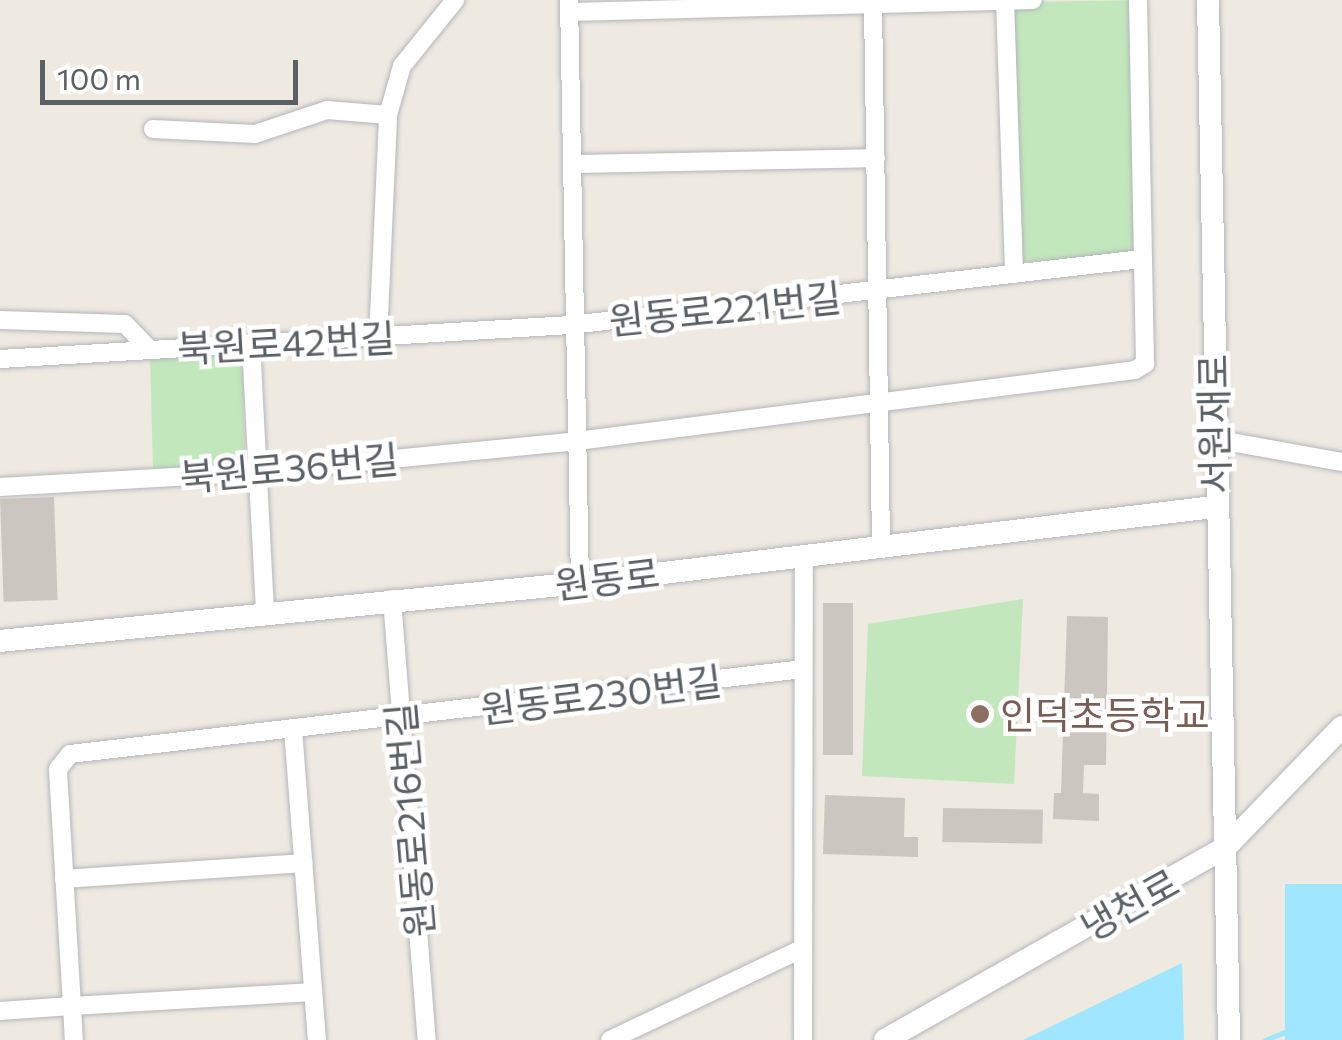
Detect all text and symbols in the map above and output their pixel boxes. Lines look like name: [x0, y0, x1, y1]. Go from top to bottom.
scale bar: [45, 40, 302, 102]
text: 100 m: [57, 59, 141, 96]
street label: 원동로221번길: [607, 273, 843, 343]
street label: 북원로42번길: [176, 314, 396, 370]
street label: 서원재로: [1189, 354, 1237, 494]
street label: 북원로36번길: [178, 435, 400, 499]
street label: 원동로: [552, 549, 662, 607]
street label: 원동로230번길: [478, 657, 724, 731]
place label: 인덕초등학교: [1000, 691, 1210, 737]
street label: 원동로216번길: [376, 701, 442, 939]
marker: 인덕초등학교: [969, 703, 991, 725]
street label: 냉천로: [1072, 859, 1186, 949]

